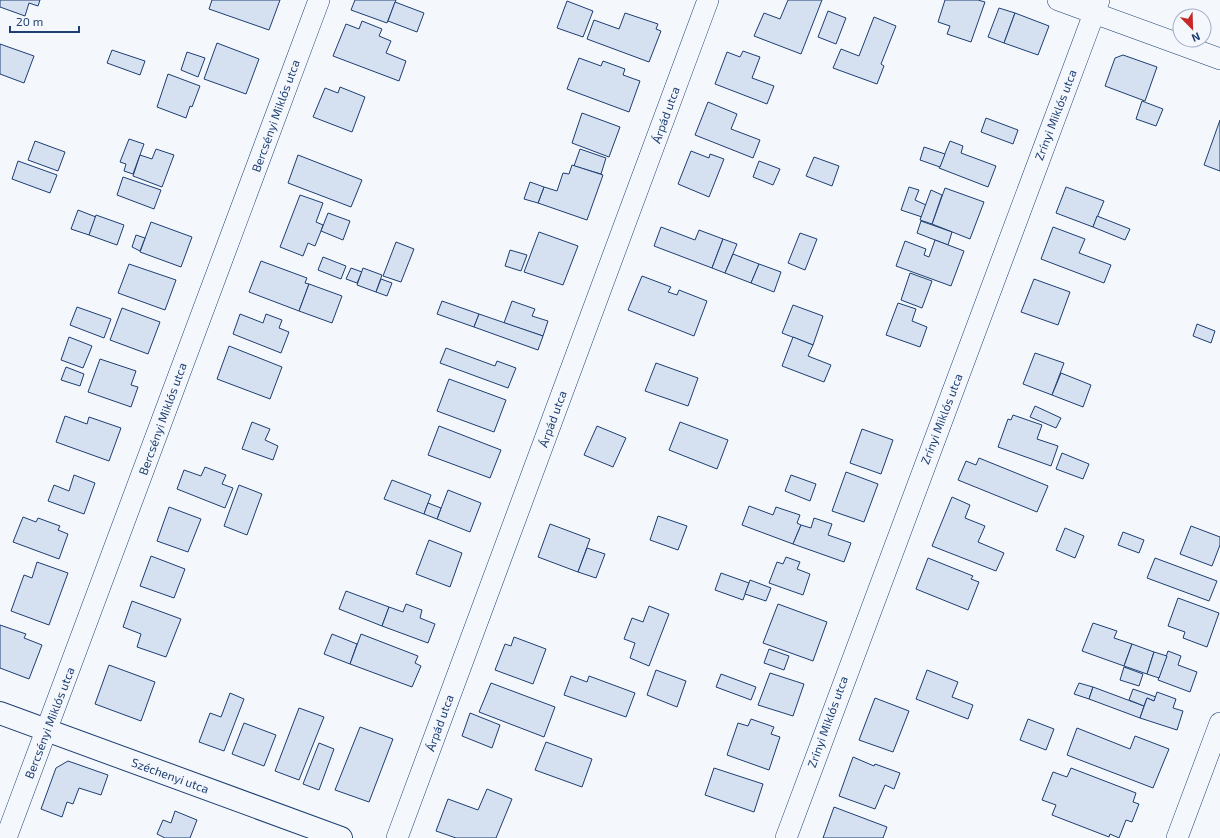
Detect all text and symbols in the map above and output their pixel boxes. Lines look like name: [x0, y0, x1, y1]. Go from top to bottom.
scale bar: [10, 8, 79, 34]
north arrow: [1172, 8, 1212, 48]
text: 20 m: [16, 14, 43, 28]
text: N: [1190, 30, 1202, 45]
street label: Bercsényi Miklós utca: [248, 58, 302, 174]
street label: Zrínyi Miklós utca: [1031, 67, 1079, 162]
street label: Árpád utca: [648, 84, 682, 145]
street label: Bercsényi Miklós utca: [135, 361, 189, 477]
street label: Zrínyi Miklós utca: [917, 371, 965, 466]
street label: Árpád utca: [535, 388, 569, 449]
street label: Bercsényi Miklós utca: [21, 665, 77, 780]
street label: Zrínyi Miklós utca: [804, 674, 850, 769]
street label: Árpád utca: [422, 692, 456, 753]
street label: Széchenyi utca: [130, 755, 211, 796]

